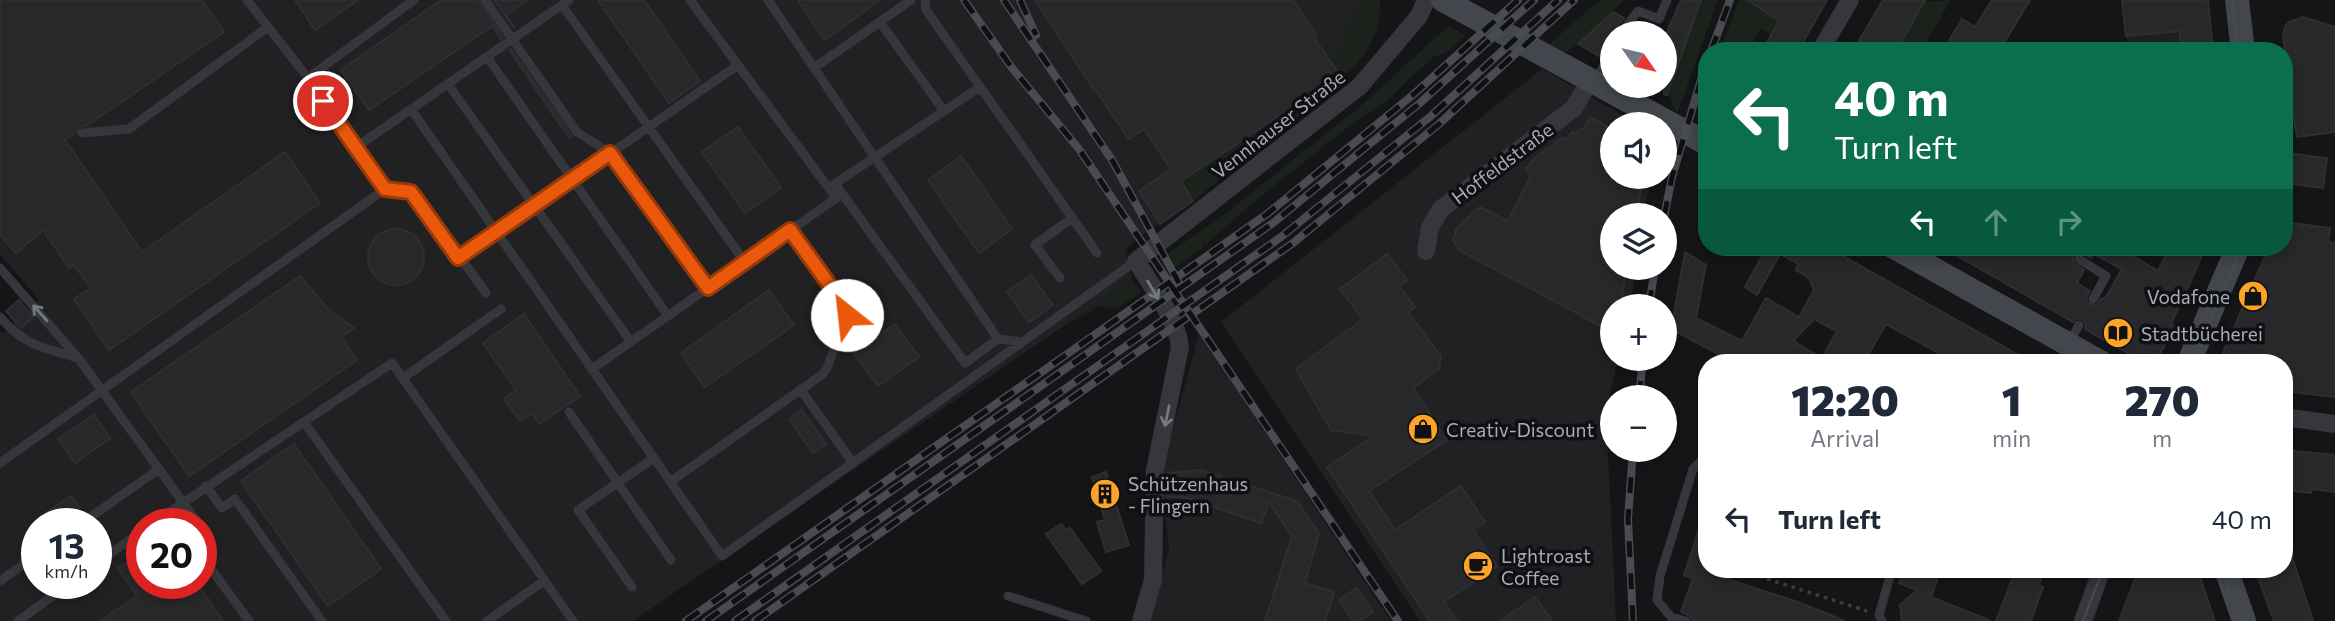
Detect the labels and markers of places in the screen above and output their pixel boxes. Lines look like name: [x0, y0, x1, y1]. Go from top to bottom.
pin: [293, 71, 353, 131]
shop icon: Vodafone: [2236, 279, 2270, 313]
place label: Vodafone: [2147, 285, 2230, 308]
library icon: Stadtbücherei: [2101, 316, 2135, 350]
place label: Stadtbücherei: [2141, 322, 2263, 345]
shop icon: Creativ-Discount: [1406, 412, 1440, 446]
place label: Creativ-Discount: [1446, 418, 1594, 441]
place label: Schützenhaus - Flingern: [1128, 472, 1248, 517]
building icon: Schützenhaus - Flingern: [1088, 477, 1122, 511]
place label: Lightroast Coffee: [1501, 544, 1591, 589]
cafe icon: Lightroast Coffee: [1461, 549, 1495, 583]

